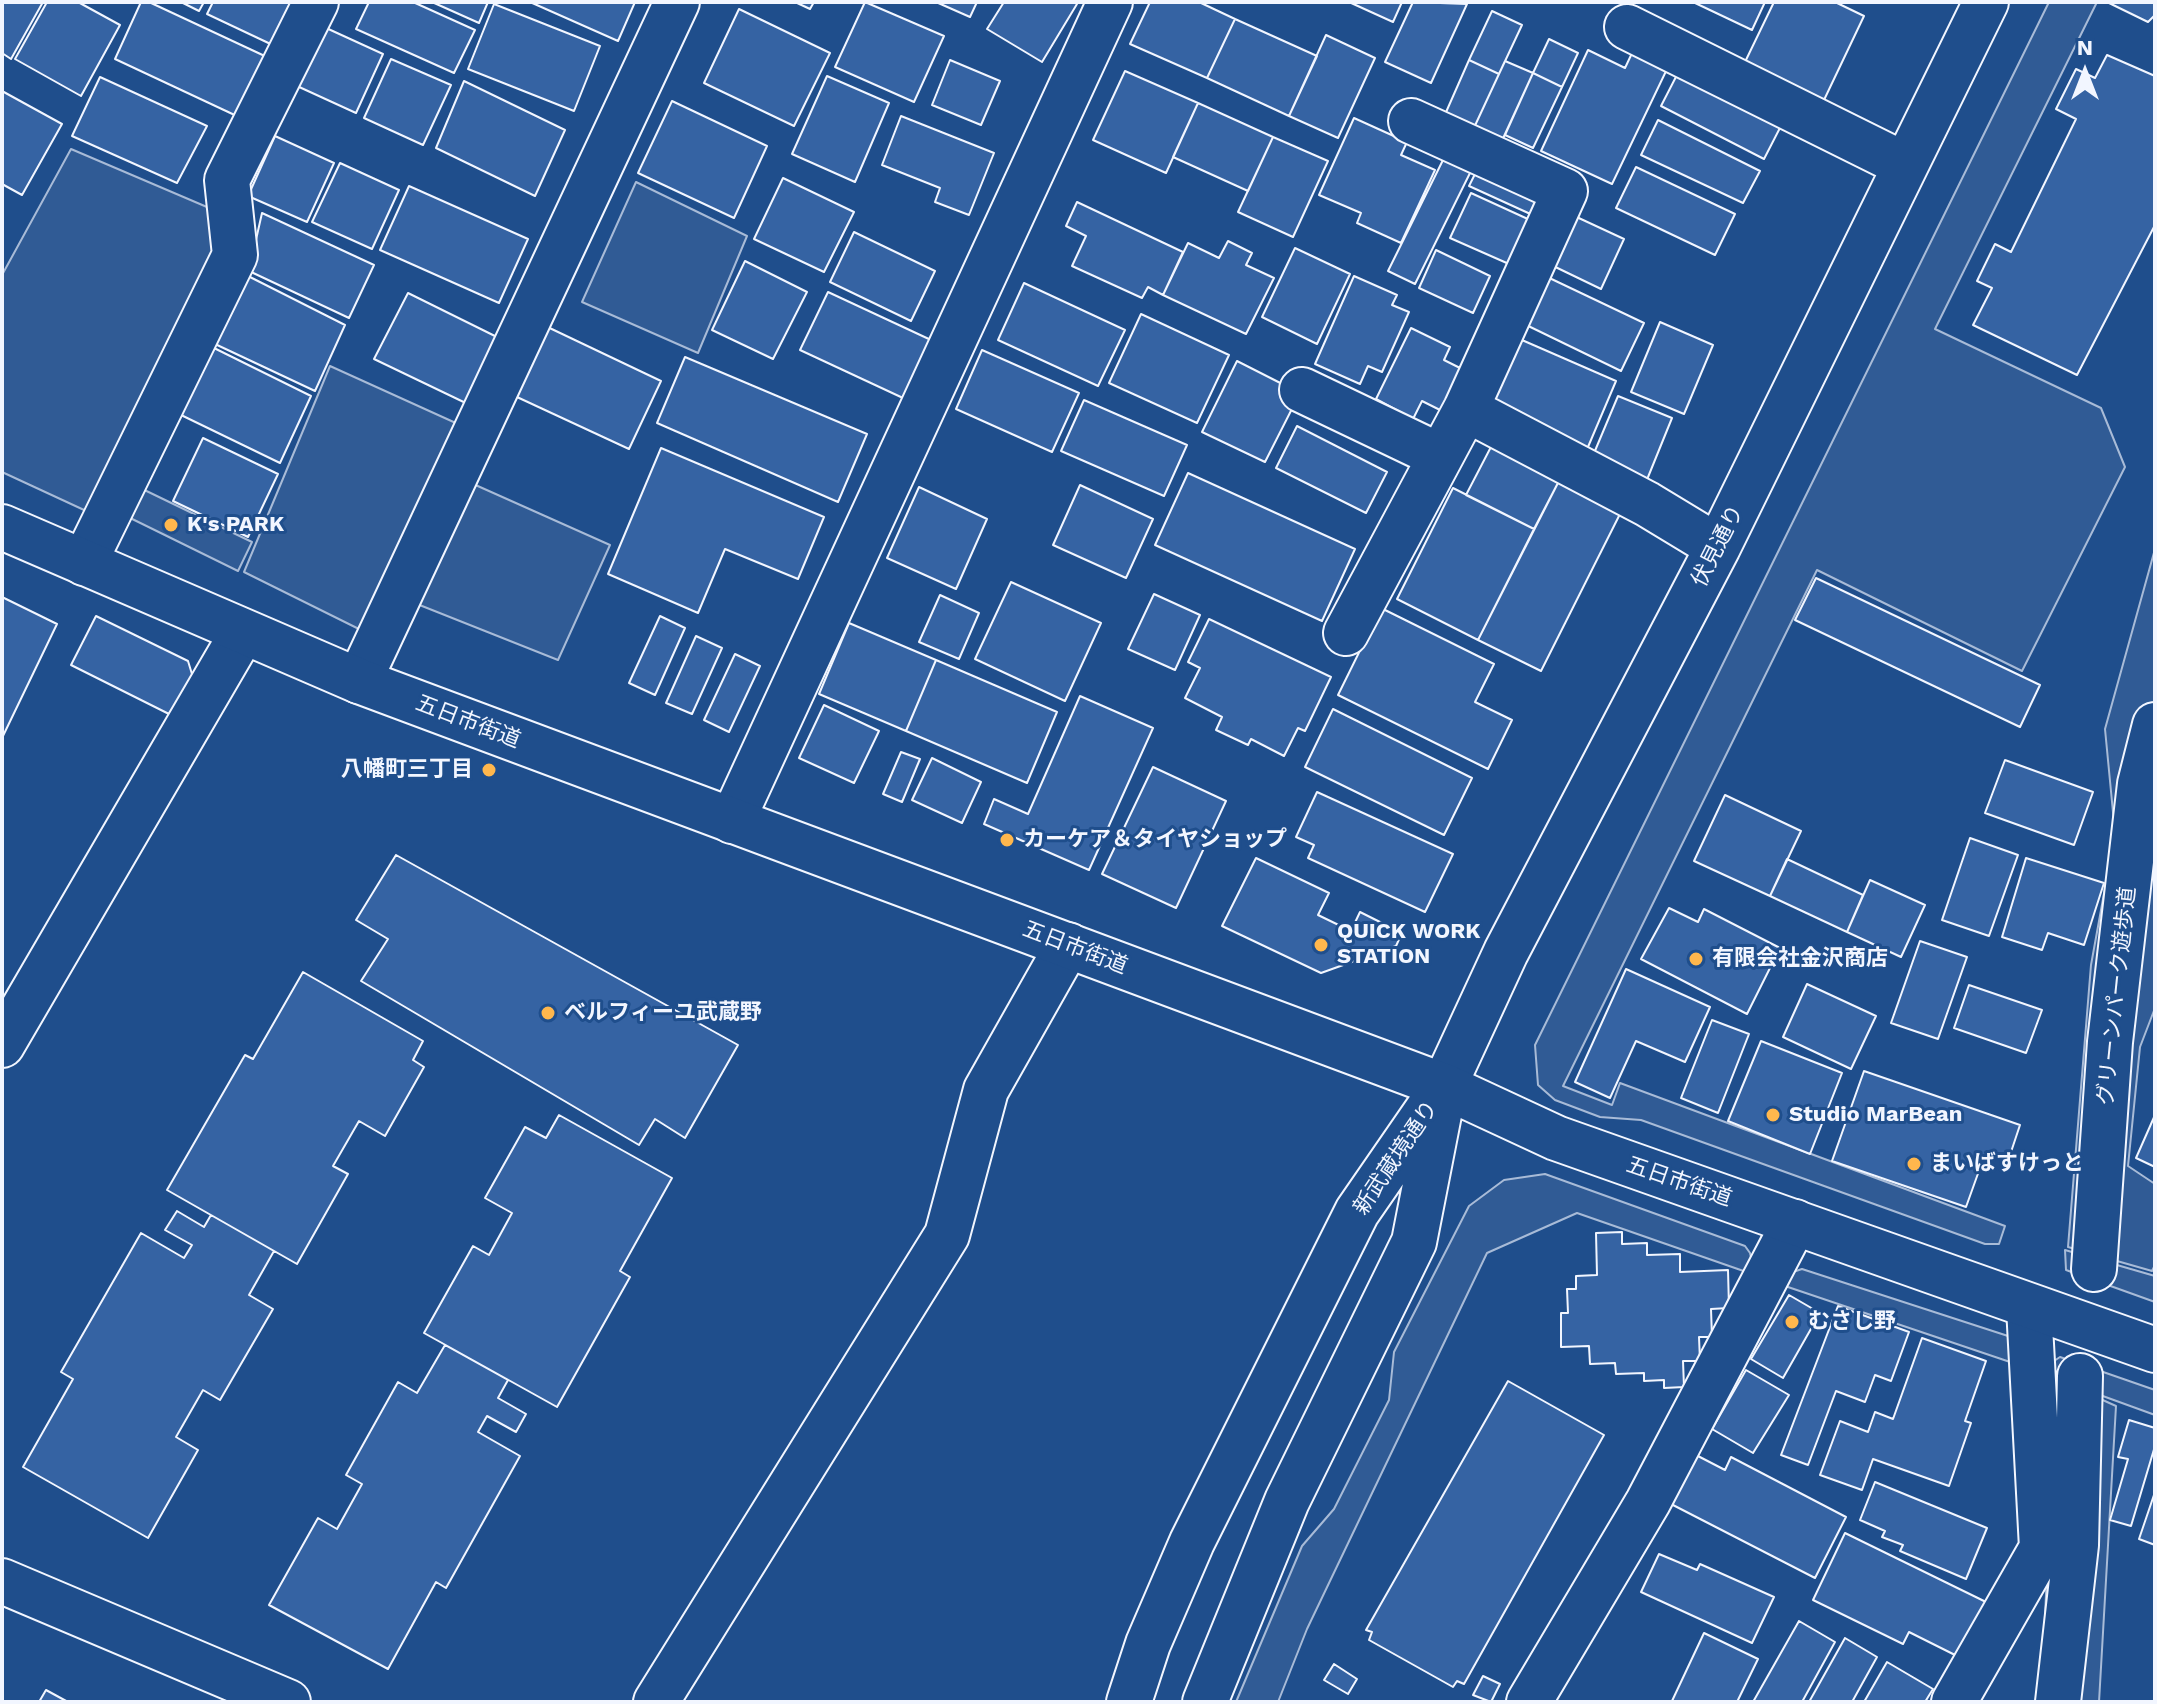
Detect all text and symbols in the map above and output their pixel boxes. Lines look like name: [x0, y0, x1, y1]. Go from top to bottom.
north arrow: [2045, 32, 2125, 112]
text: N: [2077, 35, 2093, 60]
street label: 伏見通り: [1686, 501, 1750, 591]
place label: K's PARK: [187, 512, 284, 538]
marker: K's PARK: [162, 516, 180, 534]
street label: 五日市街道: [412, 690, 524, 754]
place label: 八幡町三丁目: [341, 757, 473, 783]
marker: 八幡町三丁目: [480, 761, 498, 779]
place label: カーケア＆タイヤショップ: [1023, 827, 1287, 853]
marker: カーケア＆タイヤショップ: [998, 831, 1016, 849]
street label: グリーンパーク遊歩道: [2092, 885, 2142, 1107]
street label: 五日市街道: [1019, 916, 1131, 980]
place label: QUICK WORK STATION: [1337, 919, 1481, 970]
marker: QUICK WORK STATION: [1312, 936, 1330, 954]
place label: 有限会社金沢商店: [1712, 946, 1888, 972]
marker: 有限会社金沢商店: [1687, 950, 1705, 968]
place label: ベルフィーユ武蔵野: [564, 1000, 762, 1026]
marker: ベルフィーユ武蔵野: [539, 1004, 557, 1022]
street label: 新武蔵境通り: [1348, 1096, 1444, 1220]
place label: Studio MarBean: [1789, 1102, 1962, 1128]
marker: Studio MarBean: [1764, 1106, 1782, 1124]
place label: まいばすけっと: [1930, 1151, 2084, 1177]
street label: 五日市街道: [1623, 1152, 1735, 1212]
marker: まいばすけっと: [1905, 1155, 1923, 1173]
place label: むさし野: [1808, 1309, 1896, 1335]
marker: むさし野: [1783, 1313, 1801, 1331]

